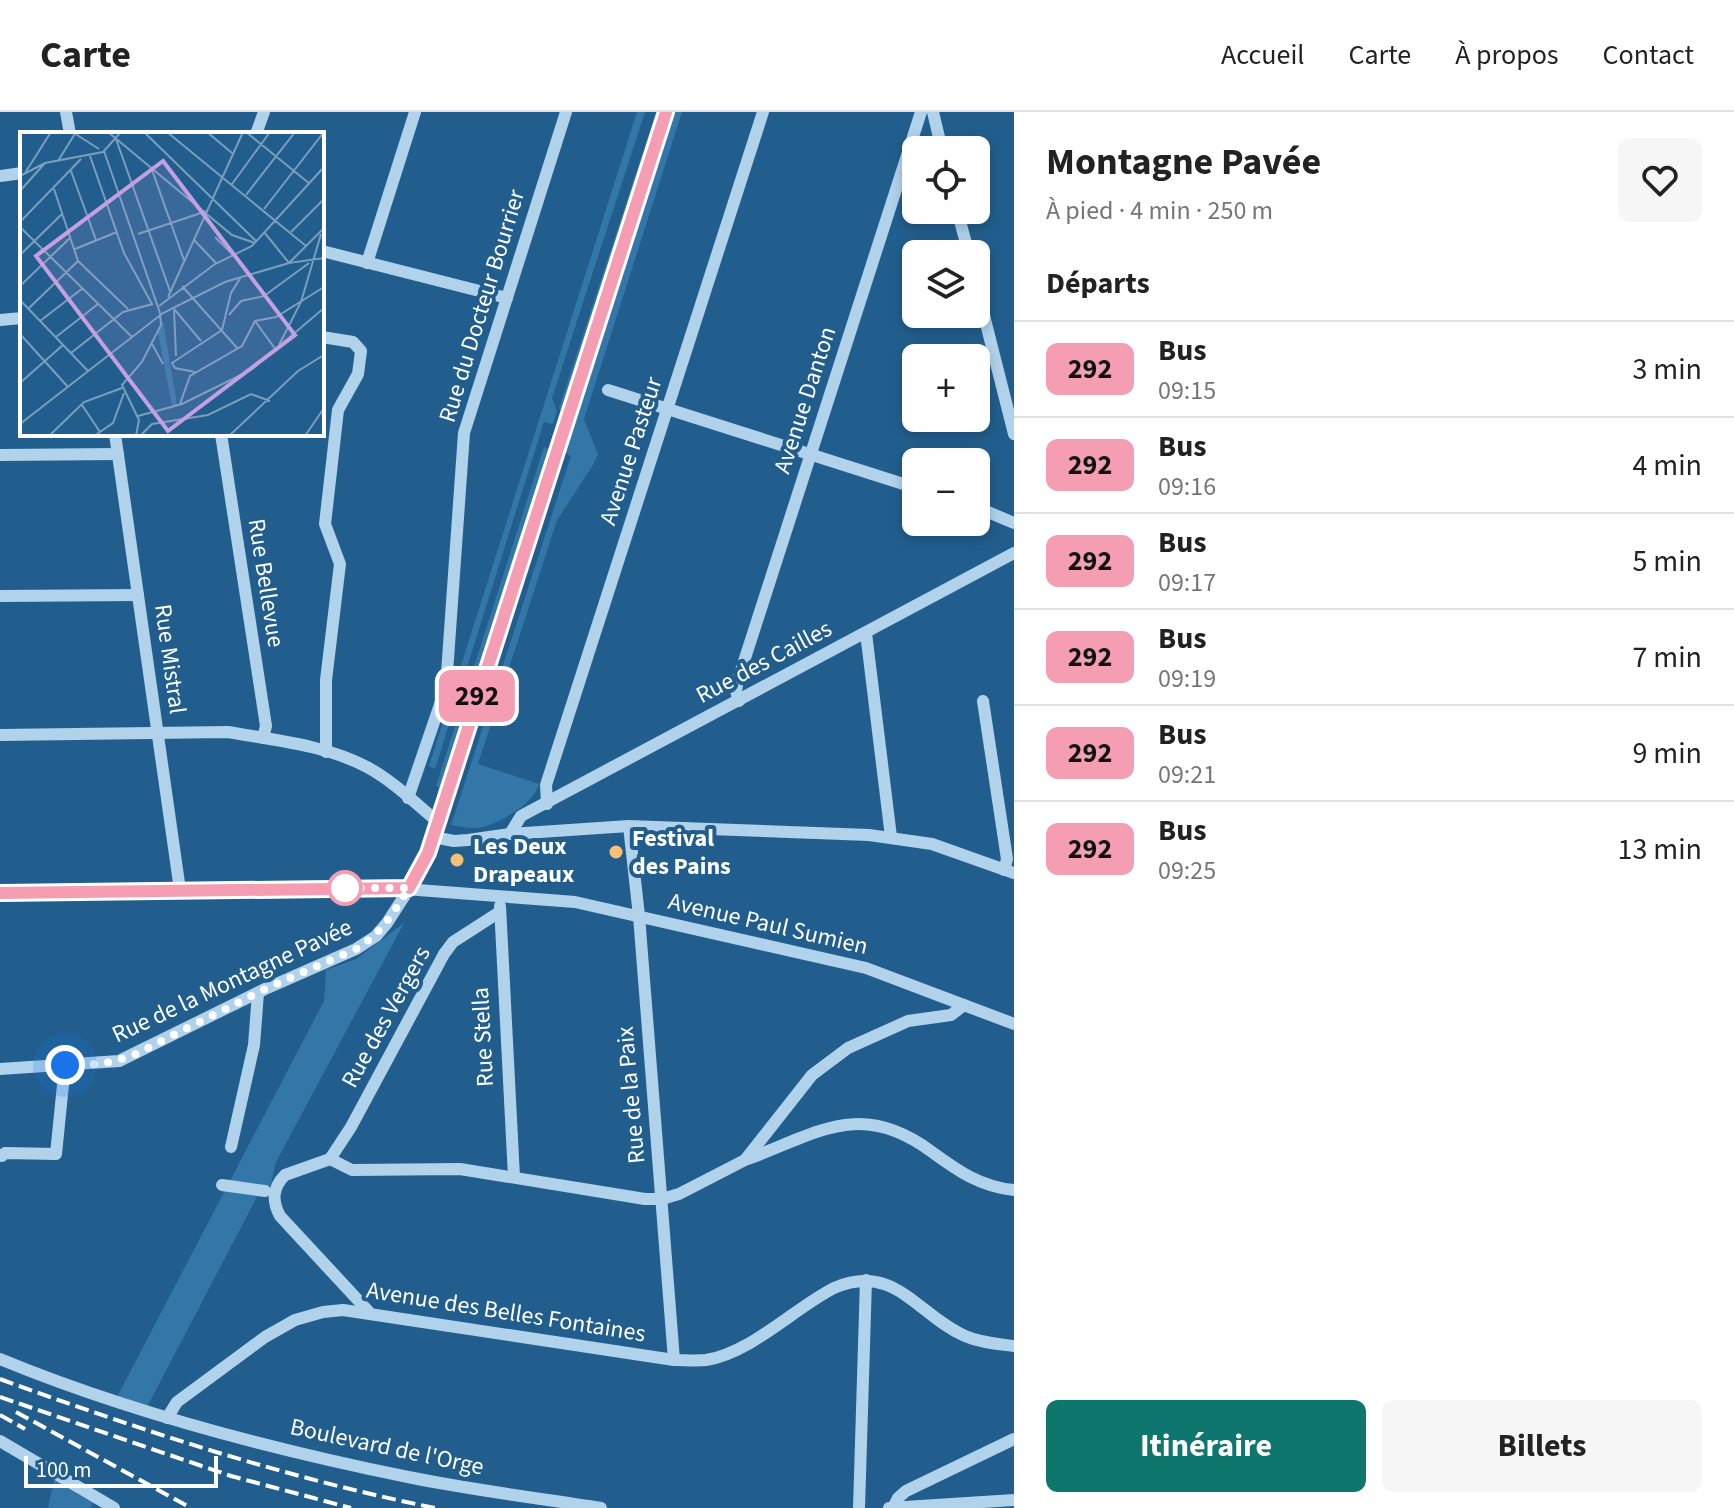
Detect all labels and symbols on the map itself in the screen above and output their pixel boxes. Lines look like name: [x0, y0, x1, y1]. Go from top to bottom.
inset map: [20, 132, 324, 436]
street label: Rue du Docteur Bourrier: [430, 185, 534, 427]
street label: Avenue Danton: [765, 322, 845, 478]
street label: Avenue Pasteur: [591, 372, 672, 530]
street label: Rue Bellevue: [239, 516, 293, 650]
street label: Rue Mistral: [145, 602, 195, 716]
street label: Rue des Cailles: [690, 611, 838, 713]
line badge: 292: [431, 670, 523, 722]
place label: Festival des Pains: [632, 821, 731, 884]
place label: Les Deux Drapeaux: [473, 829, 574, 892]
marker: Festival des Pains: [607, 843, 625, 861]
marker: Les Deux Drapeaux: [448, 851, 466, 869]
unlabelled marker: [328, 871, 362, 905]
street label: Avenue Paul Sumien: [665, 884, 871, 964]
street label: Rue de la Montagne Pavée: [106, 910, 358, 1052]
street label: Rue des Vergers: [333, 940, 439, 1094]
street label: Rue Stella: [463, 986, 503, 1088]
street label: Rue de la Paix: [608, 1025, 654, 1165]
your location: [45, 1045, 85, 1085]
street label: Avenue des Belles Fontaines: [364, 1273, 648, 1351]
street label: Boulevard de l'Orge: [287, 1409, 487, 1485]
scale bar: [24, 1452, 218, 1488]

